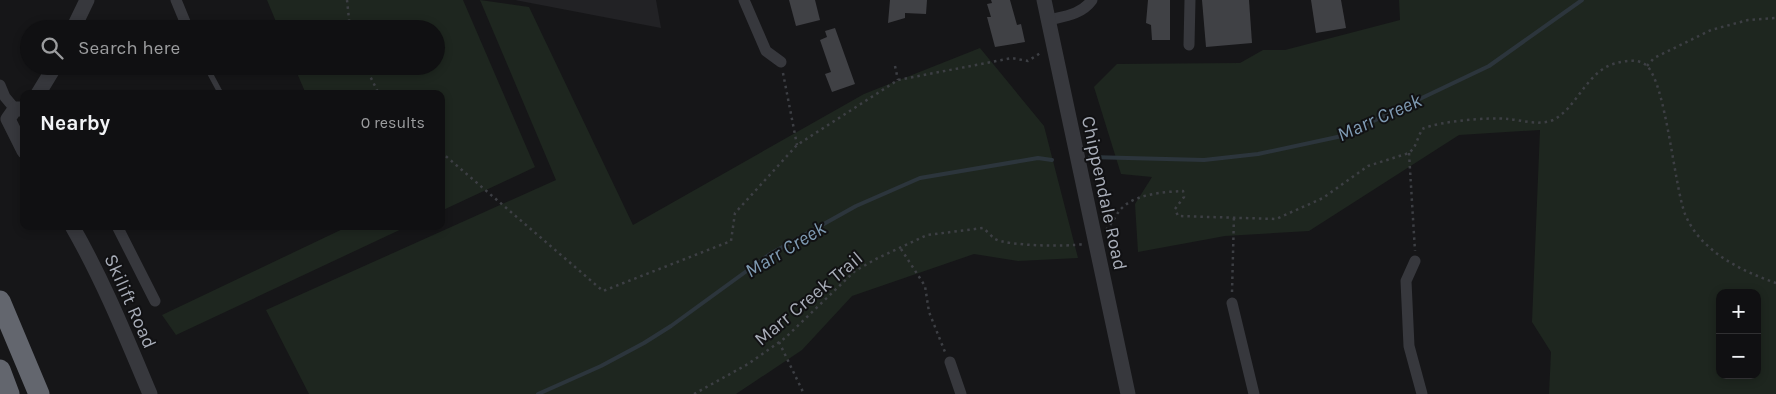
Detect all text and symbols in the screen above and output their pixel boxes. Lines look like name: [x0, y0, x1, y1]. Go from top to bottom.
search box: [20, 20, 445, 75]
icon: search: [38, 34, 66, 62]
text: Search here: [78, 37, 180, 59]
water label: Marr Creek: [1333, 88, 1426, 146]
text: Nearby: [40, 111, 110, 135]
text: 0 results: [361, 113, 425, 132]
street label: Chippendale Road: [1077, 114, 1131, 272]
water label: Marr Creek: [741, 216, 830, 282]
street label: Marr Creek Trail: [750, 247, 867, 350]
street label: Skilift Road: [100, 251, 161, 352]
map controls: [1716, 289, 1761, 379]
button: +: [1716, 289, 1761, 334]
button: −: [1716, 334, 1761, 379]

